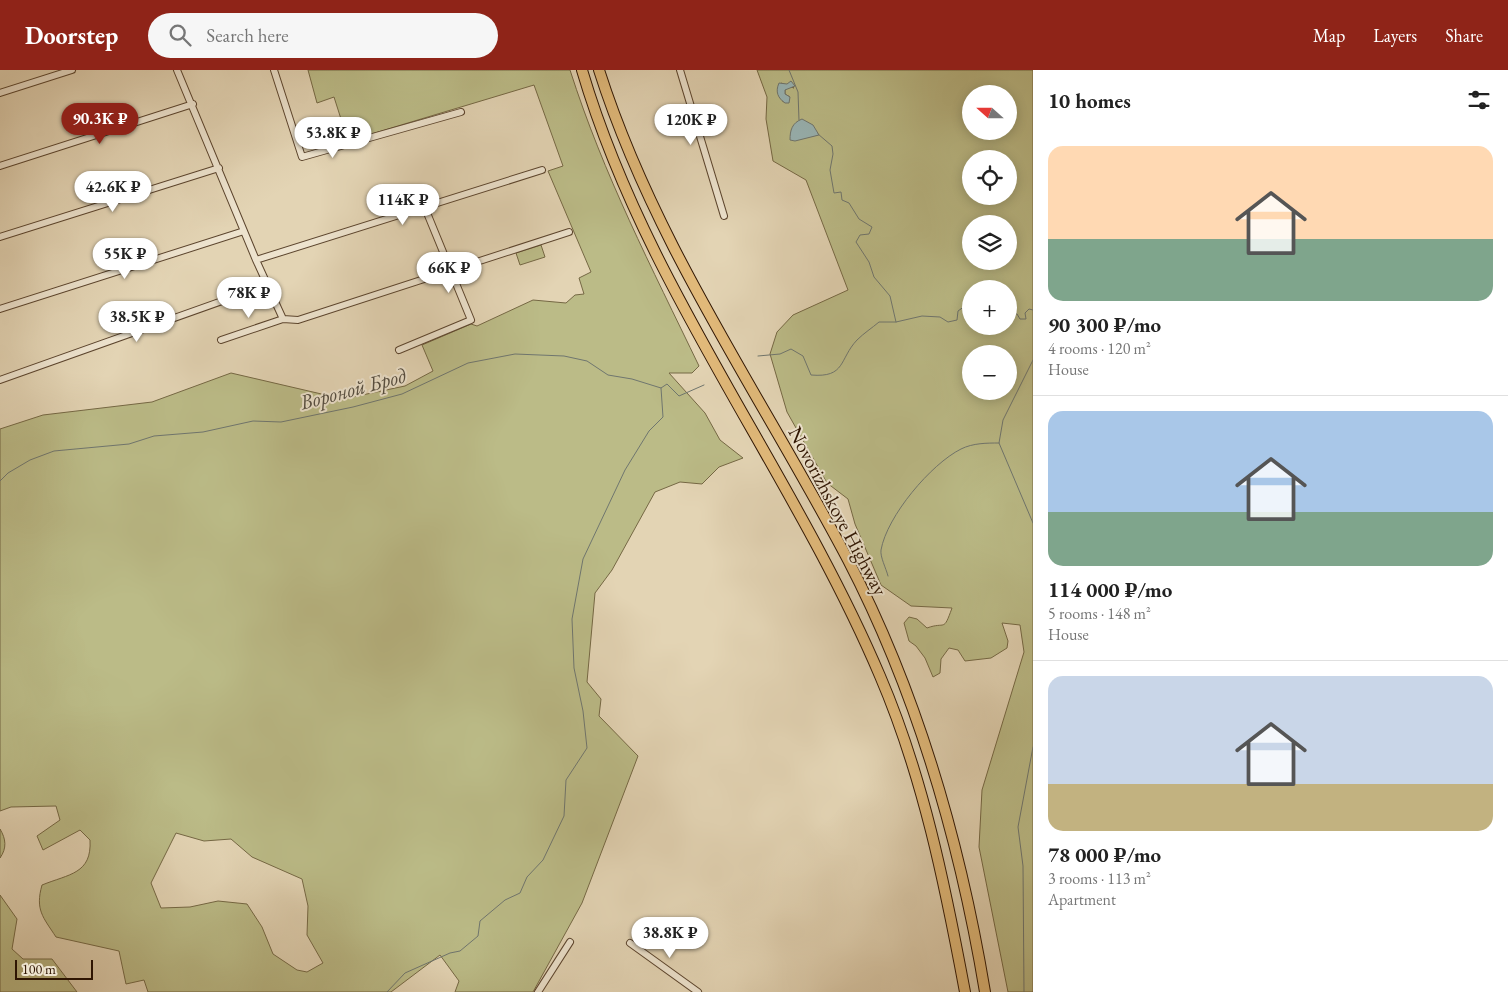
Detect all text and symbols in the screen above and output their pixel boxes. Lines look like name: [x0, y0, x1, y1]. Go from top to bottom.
search box: [148, 13, 498, 58]
text: Doorstep: [25, 20, 118, 51]
icon: search: [166, 21, 194, 49]
text: Search here: [206, 23, 289, 48]
text: Map: [1313, 24, 1345, 47]
text: Layers: [1373, 24, 1417, 47]
text: Share: [1445, 24, 1483, 47]
north arrow: [962, 85, 1018, 140]
map controls: [962, 85, 1017, 400]
icon: filters: [1465, 86, 1493, 114]
text: 10 homes: [1048, 87, 1131, 114]
pin: 90.3K ₽: [54, 102, 146, 145]
pin: 120K ₽: [650, 104, 732, 146]
text: 90.3K ₽: [72, 108, 128, 129]
text: 120K ₽: [665, 109, 717, 130]
pin: 53.8K ₽: [287, 116, 379, 159]
text: 53.8K ₽: [305, 122, 361, 143]
button: locate: [962, 150, 1017, 205]
pin: 42.6K ₽: [67, 170, 159, 213]
text: 42.6K ₽: [85, 176, 141, 197]
icon: home: [1226, 178, 1316, 268]
pin: 114K ₽: [362, 184, 444, 226]
text: 114K ₽: [377, 189, 429, 210]
button: layers: [962, 215, 1017, 270]
pin: 55K ₽: [90, 238, 160, 280]
text: 55K ₽: [104, 243, 146, 264]
pin: 66K ₽: [414, 252, 484, 294]
text: 66K ₽: [428, 257, 470, 278]
pin: 78K ₽: [214, 276, 284, 319]
button: +: [962, 280, 1017, 335]
text: 78K ₽: [228, 282, 270, 303]
pin: 38.5K ₽: [91, 300, 183, 343]
text: 38.5K ₽: [109, 306, 165, 327]
text: 90 300 ₽/mo: [1048, 311, 1161, 338]
text: 4 rooms · 120 m²: [1048, 338, 1151, 359]
button: −: [962, 345, 1017, 400]
text: House: [1048, 359, 1089, 380]
water label: Вороной Брод: [296, 361, 409, 416]
street label: Novorizhskoye Highway: [782, 422, 894, 600]
icon: home: [1226, 444, 1316, 534]
text: 114 000 ₽/mo: [1048, 576, 1172, 603]
text: 5 rooms · 148 m²: [1048, 603, 1151, 624]
text: House: [1048, 624, 1089, 645]
icon: home: [1226, 709, 1316, 799]
text: 78 000 ₽/mo: [1048, 841, 1161, 868]
text: 3 rooms · 113 m²: [1048, 868, 1151, 889]
text: Apartment: [1048, 889, 1116, 910]
pin: 38.8K ₽: [624, 916, 716, 959]
text: 38.8K ₽: [642, 922, 698, 943]
scale bar: [15, 957, 92, 980]
text: 100 m: [22, 960, 56, 978]

